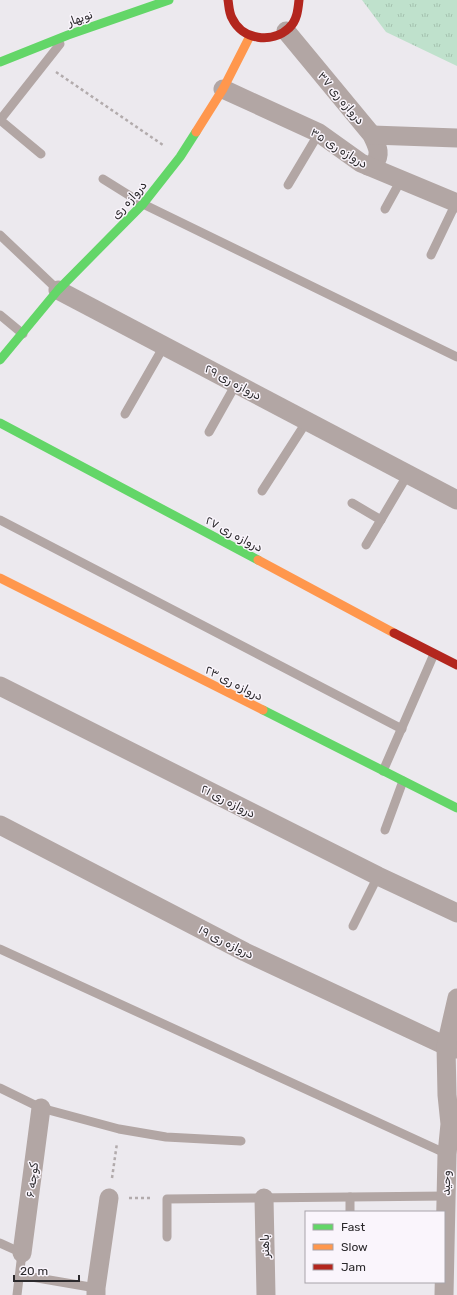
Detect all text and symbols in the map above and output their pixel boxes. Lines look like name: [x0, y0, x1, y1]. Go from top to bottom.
street label: نوبهار: [65, 7, 95, 30]
street label: دروازه ری ۳۷: [314, 69, 367, 128]
street label: دروازه ری ۳۵: [307, 125, 370, 172]
street label: دروازه ری: [108, 178, 151, 223]
street label: دروازه ری ۲۹: [202, 361, 264, 404]
street label: دروازه ری ۲۷: [203, 513, 265, 556]
street label: دروازه ری ۲۳: [202, 662, 265, 705]
street label: دروازه ری ۲۱: [198, 781, 258, 822]
street label: دروازه ری ۱۹: [196, 922, 256, 963]
street label: کوچه ۶: [23, 1161, 42, 1199]
street label: وحید: [439, 1170, 454, 1196]
legend: [305, 1211, 445, 1283]
text: Fast: [341, 1220, 365, 1234]
street label: باهنر: [258, 1234, 273, 1259]
text: Slow: [341, 1240, 368, 1254]
scale bar: [14, 1257, 79, 1283]
text: Jam: [341, 1260, 366, 1274]
text: 20 m: [20, 1264, 48, 1278]

